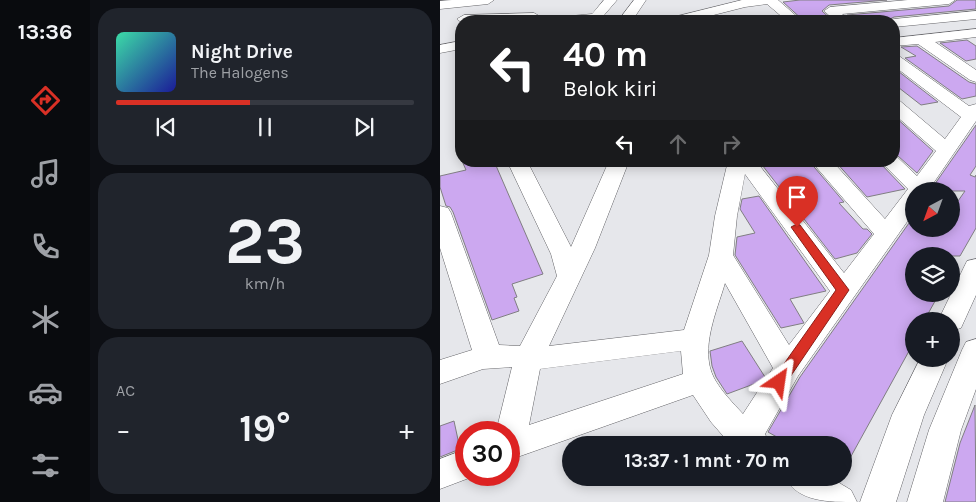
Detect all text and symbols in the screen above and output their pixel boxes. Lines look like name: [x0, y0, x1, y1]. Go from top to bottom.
text: 13:36: [18, 19, 72, 45]
text: 40 m: [563, 34, 648, 75]
icon: left: [480, 35, 545, 100]
text: Night Drive: [191, 41, 293, 63]
text: The Halogens: [191, 63, 289, 82]
text: Belok kiri: [563, 76, 657, 102]
icon: directions: [28, 83, 63, 118]
icon: previous: [152, 113, 180, 141]
icon: pause: [251, 113, 279, 141]
icon: next: [350, 113, 378, 141]
icon: left: [611, 130, 639, 158]
icon: ahead: [664, 130, 692, 158]
icon: right: [717, 130, 745, 158]
icon: music: [28, 156, 63, 191]
pin: [776, 176, 818, 227]
north arrow: [905, 182, 960, 238]
map controls: [905, 182, 960, 367]
icon: arrive: [783, 183, 811, 211]
text: 23: [225, 203, 305, 279]
icon: phone: [28, 229, 63, 264]
button: layers: [905, 247, 960, 302]
text: km/h: [245, 274, 285, 293]
icon: climate: [28, 302, 63, 337]
button: +: [905, 312, 960, 367]
position arrow: [752, 355, 804, 407]
icon: car: [28, 375, 63, 410]
text: AC: [116, 381, 135, 400]
text: 19°: [239, 406, 291, 451]
text: −: [116, 413, 131, 446]
text: +: [399, 413, 414, 446]
speed limit sign: 30: [455, 421, 520, 486]
icon: filters: [28, 448, 63, 483]
text: 13:37 · 1 mnt · 70 m: [624, 450, 790, 472]

